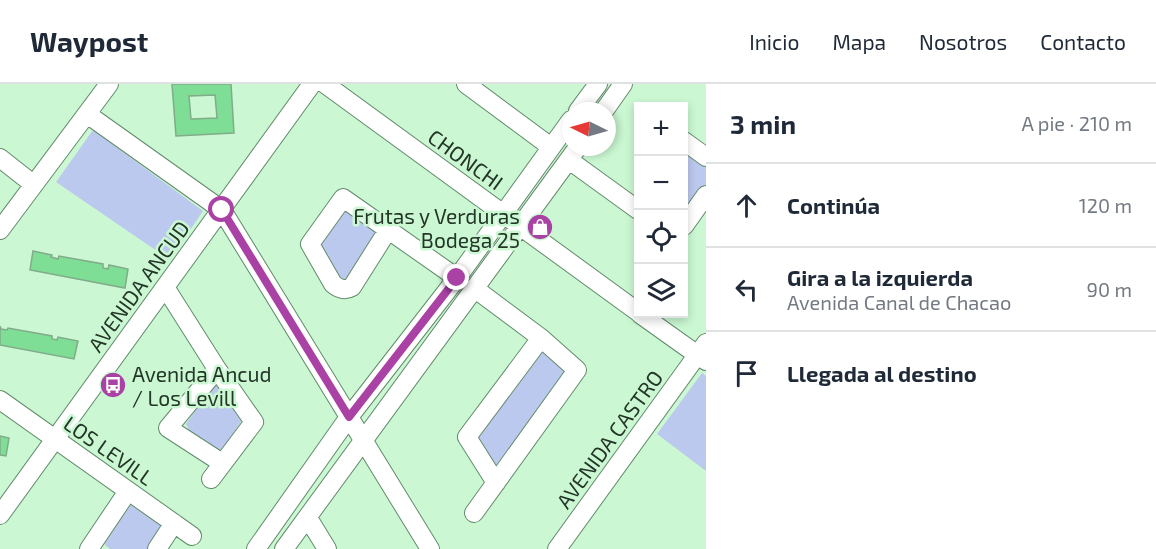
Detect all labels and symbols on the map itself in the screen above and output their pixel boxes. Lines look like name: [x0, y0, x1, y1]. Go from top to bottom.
north arrow: [562, 102, 616, 156]
street label: CHONCHI: [424, 124, 508, 194]
route start: [208, 196, 234, 222]
place label: Frutas y Verduras Bodega 25: [353, 203, 520, 252]
shop icon: Frutas y Verduras Bodega 25: [525, 212, 555, 242]
street label: AVENIDA ANCUD: [82, 216, 194, 356]
route end: [443, 264, 469, 290]
place label: Avenida Ancud / Los Levill: [132, 361, 272, 410]
street label: AVENIDA CASTRO: [551, 365, 667, 513]
bus stop icon: Avenida Ancud / Los Levill: [98, 370, 128, 400]
street label: LOS LEVILL: [59, 410, 159, 490]

